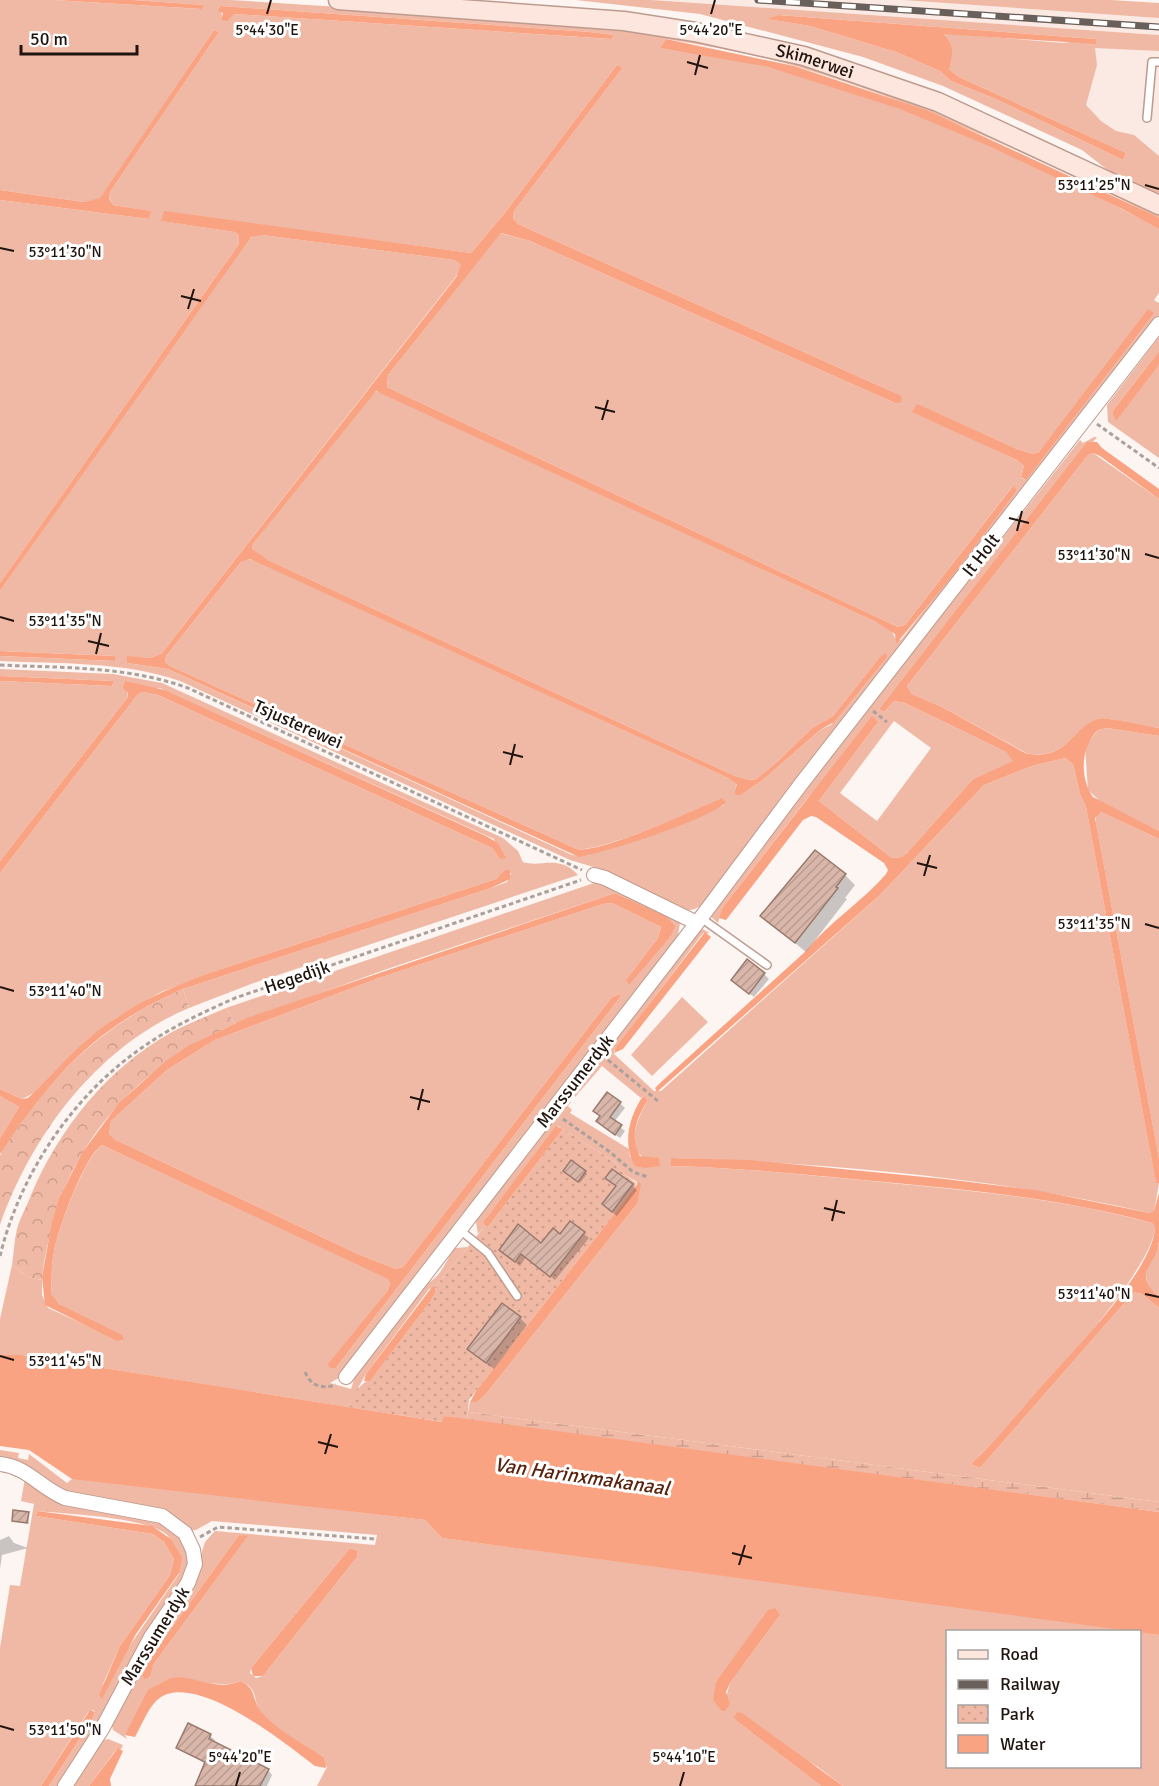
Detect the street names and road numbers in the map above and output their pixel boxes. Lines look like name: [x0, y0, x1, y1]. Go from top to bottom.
street label: Skimerwei: [774, 39, 857, 83]
street label: It Holt: [957, 529, 1005, 581]
street label: Tsjusterewei: [250, 695, 346, 753]
street label: Hegedijk: [261, 956, 333, 998]
street label: Marssumerdyk: [532, 1030, 618, 1132]
street label: Marssumerdyk: [116, 1582, 194, 1690]

